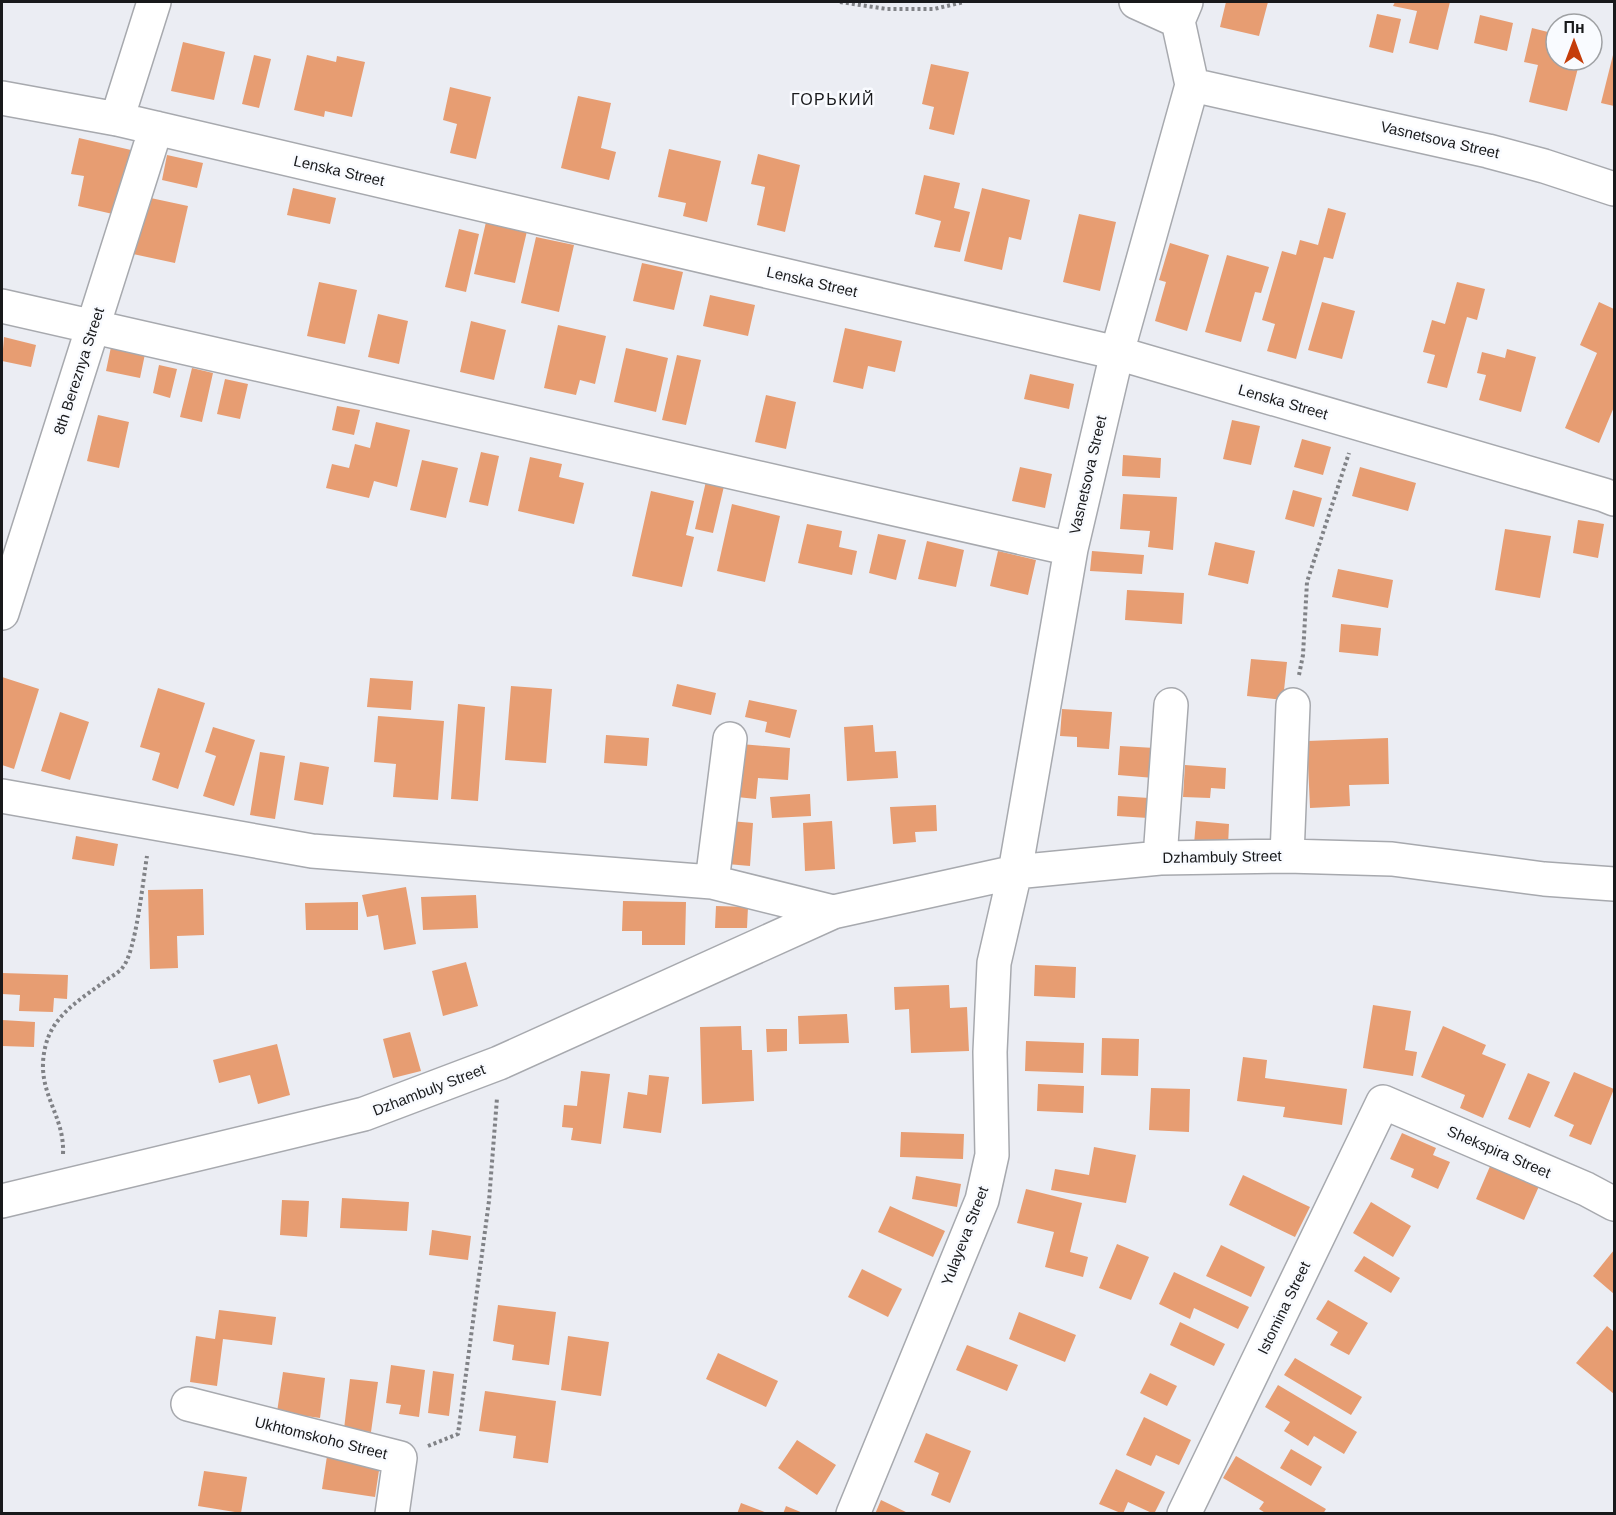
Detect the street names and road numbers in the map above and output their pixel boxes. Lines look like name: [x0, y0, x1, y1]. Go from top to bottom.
street label: Vasnetsova Street: [1379, 118, 1502, 162]
street label: Lenska Street: [292, 152, 387, 189]
street label: Lenska Street: [765, 263, 860, 300]
street label: 8th Bereznya Street: [50, 304, 107, 437]
street label: Lenska Street: [1236, 381, 1331, 423]
street label: Vasnetsova Street: [1066, 413, 1110, 536]
street label: Dzhambuly Street: [1162, 847, 1283, 866]
street label: Dzhambuly Street: [370, 1060, 488, 1119]
street label: Shekspira Street: [1445, 1122, 1554, 1181]
street label: Yulayeva Street: [938, 1183, 992, 1288]
street label: Istomina Street: [1254, 1258, 1314, 1357]
street label: Ukhtomskoho Street: [253, 1413, 390, 1462]

